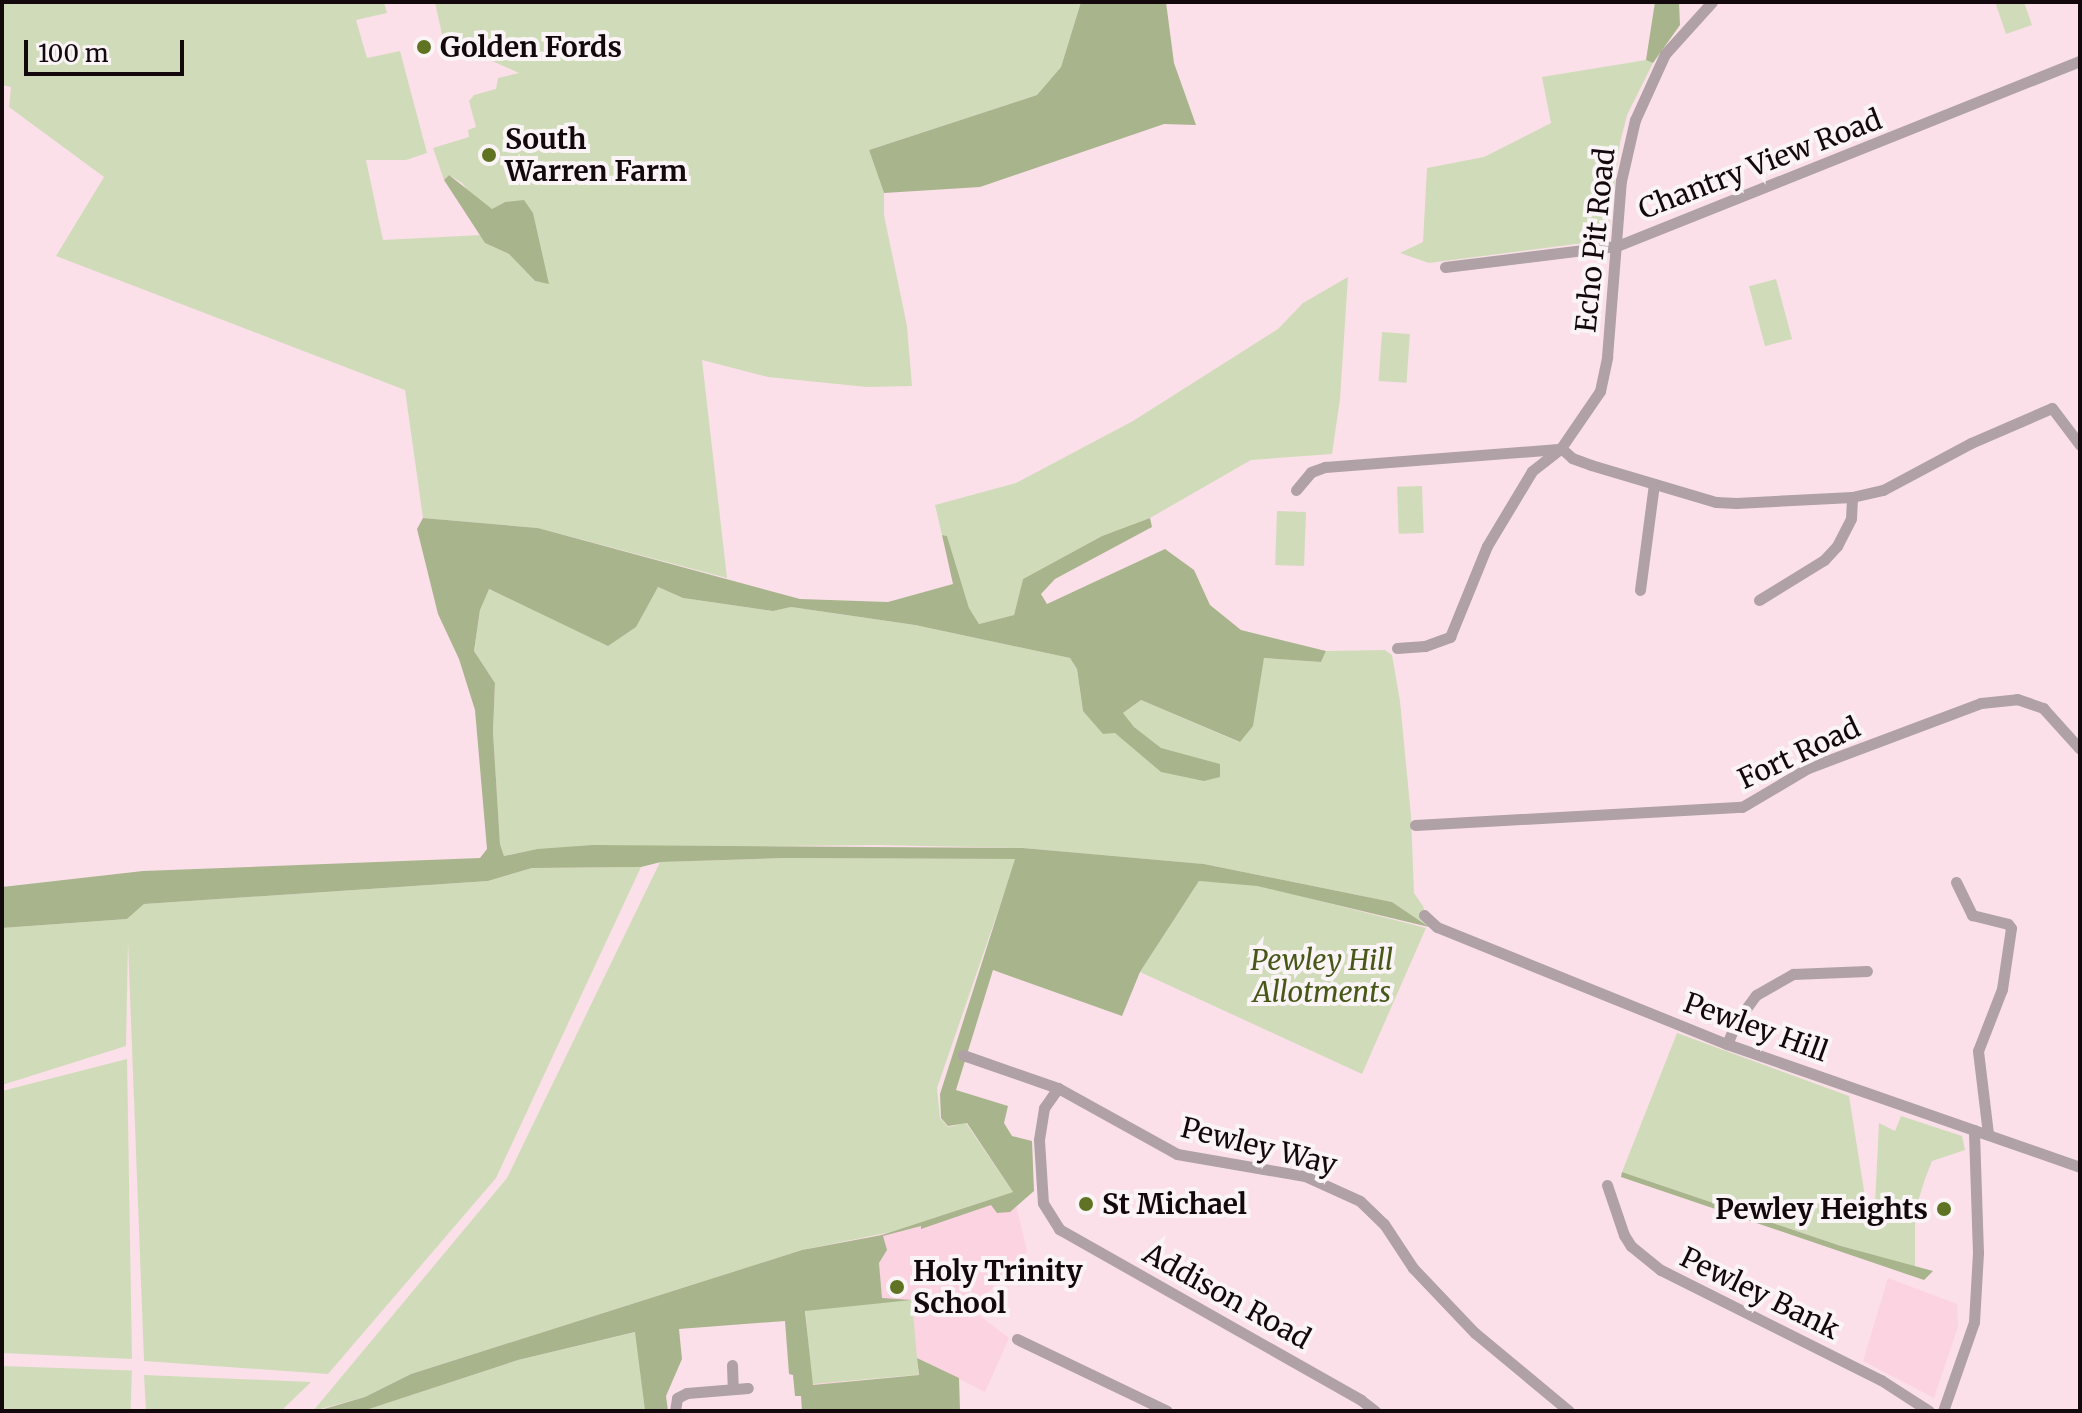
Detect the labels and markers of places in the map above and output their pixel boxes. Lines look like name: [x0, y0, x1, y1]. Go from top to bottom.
place label: Golden Fords: [440, 30, 622, 64]
marker: Golden Fords: [415, 38, 433, 56]
place label: South Warren Farm: [505, 122, 687, 188]
marker: South Warren Farm: [480, 146, 498, 164]
place label: St Michael: [1102, 1187, 1247, 1221]
place label: Pewley Heights: [1715, 1192, 1928, 1226]
marker: St Michael: [1077, 1195, 1095, 1213]
marker: Pewley Heights: [1935, 1200, 1953, 1218]
place label: Holy Trinity School: [913, 1254, 1083, 1320]
marker: Holy Trinity School: [888, 1278, 906, 1296]

